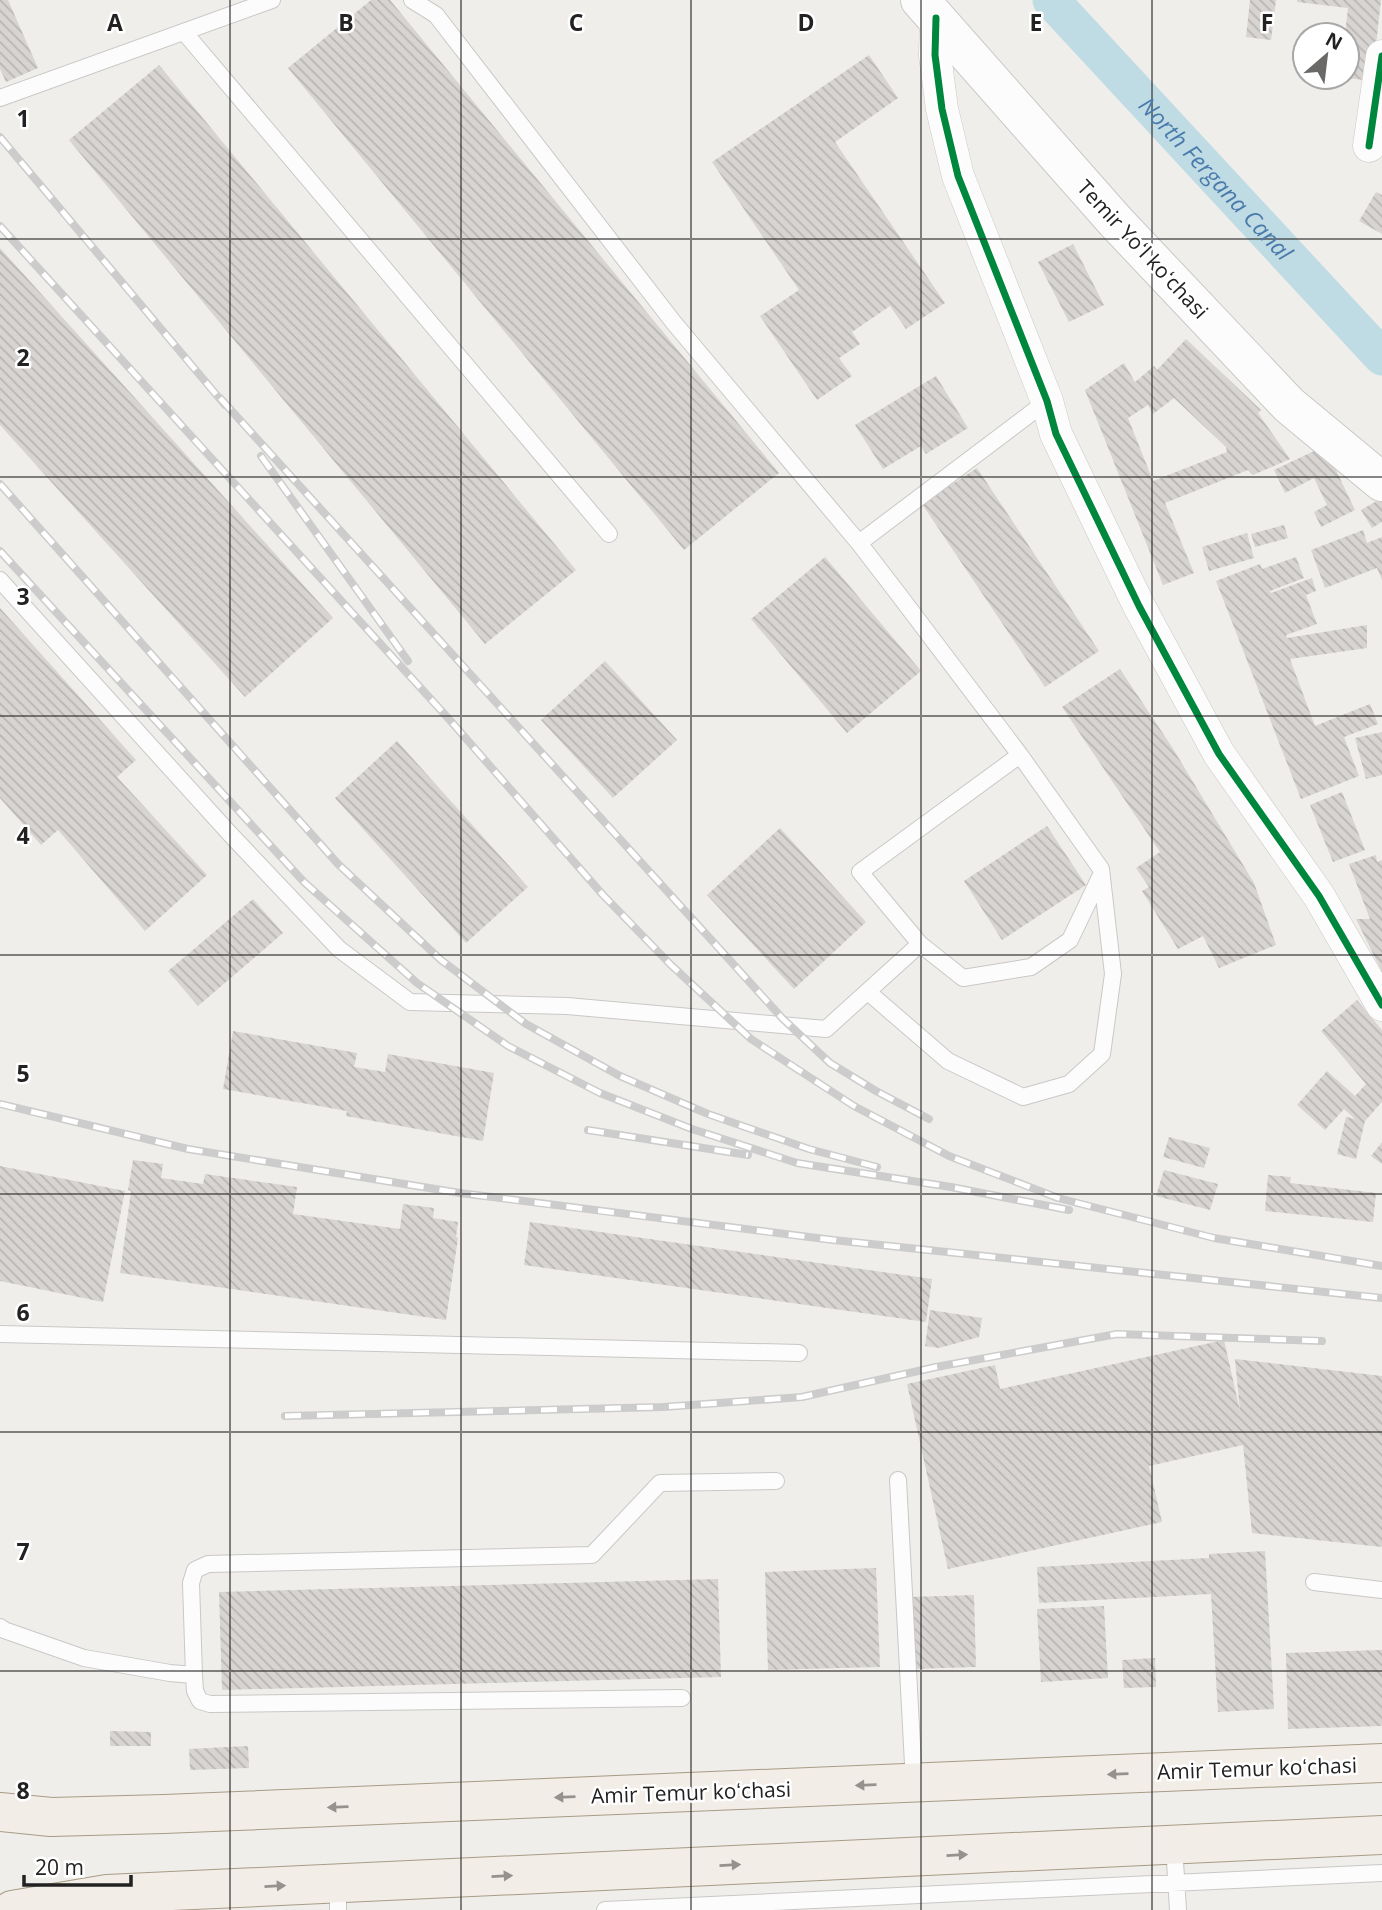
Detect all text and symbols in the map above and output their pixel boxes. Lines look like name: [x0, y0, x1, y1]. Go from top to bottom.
text: A: [107, 6, 123, 38]
text: B: [338, 6, 354, 38]
text: C: [569, 6, 583, 38]
text: D: [797, 6, 815, 38]
text: E: [1030, 6, 1042, 38]
text: F: [1261, 6, 1273, 38]
north arrow: [1291, 21, 1361, 91]
text: N: [1321, 26, 1347, 56]
water label: North Fergana Canal: [1132, 89, 1301, 268]
text: 1: [16, 102, 30, 134]
street label: Temir Yoʻl koʻchasi: [1071, 174, 1215, 324]
text: 2: [16, 341, 30, 373]
text: 3: [16, 580, 30, 612]
text: 4: [16, 819, 30, 851]
text: 5: [16, 1057, 30, 1089]
text: 6: [16, 1296, 30, 1328]
text: 7: [16, 1535, 30, 1567]
street label: Amir Temur koʻchasi: [1157, 1751, 1357, 1785]
one-way arrow: [1107, 1769, 1129, 1780]
text: 8: [16, 1774, 30, 1806]
street label: Amir Temur koʻchasi: [591, 1775, 791, 1809]
one-way arrow: [855, 1779, 877, 1790]
one-way arrow: [554, 1792, 576, 1803]
one-way arrow: [327, 1801, 349, 1812]
scale bar: [24, 1843, 131, 1887]
one-way arrow: [946, 1849, 968, 1860]
text: 20 m: [35, 1853, 84, 1881]
one-way arrow: [719, 1860, 741, 1871]
one-way arrow: [492, 1870, 514, 1881]
one-way arrow: [264, 1881, 286, 1892]

